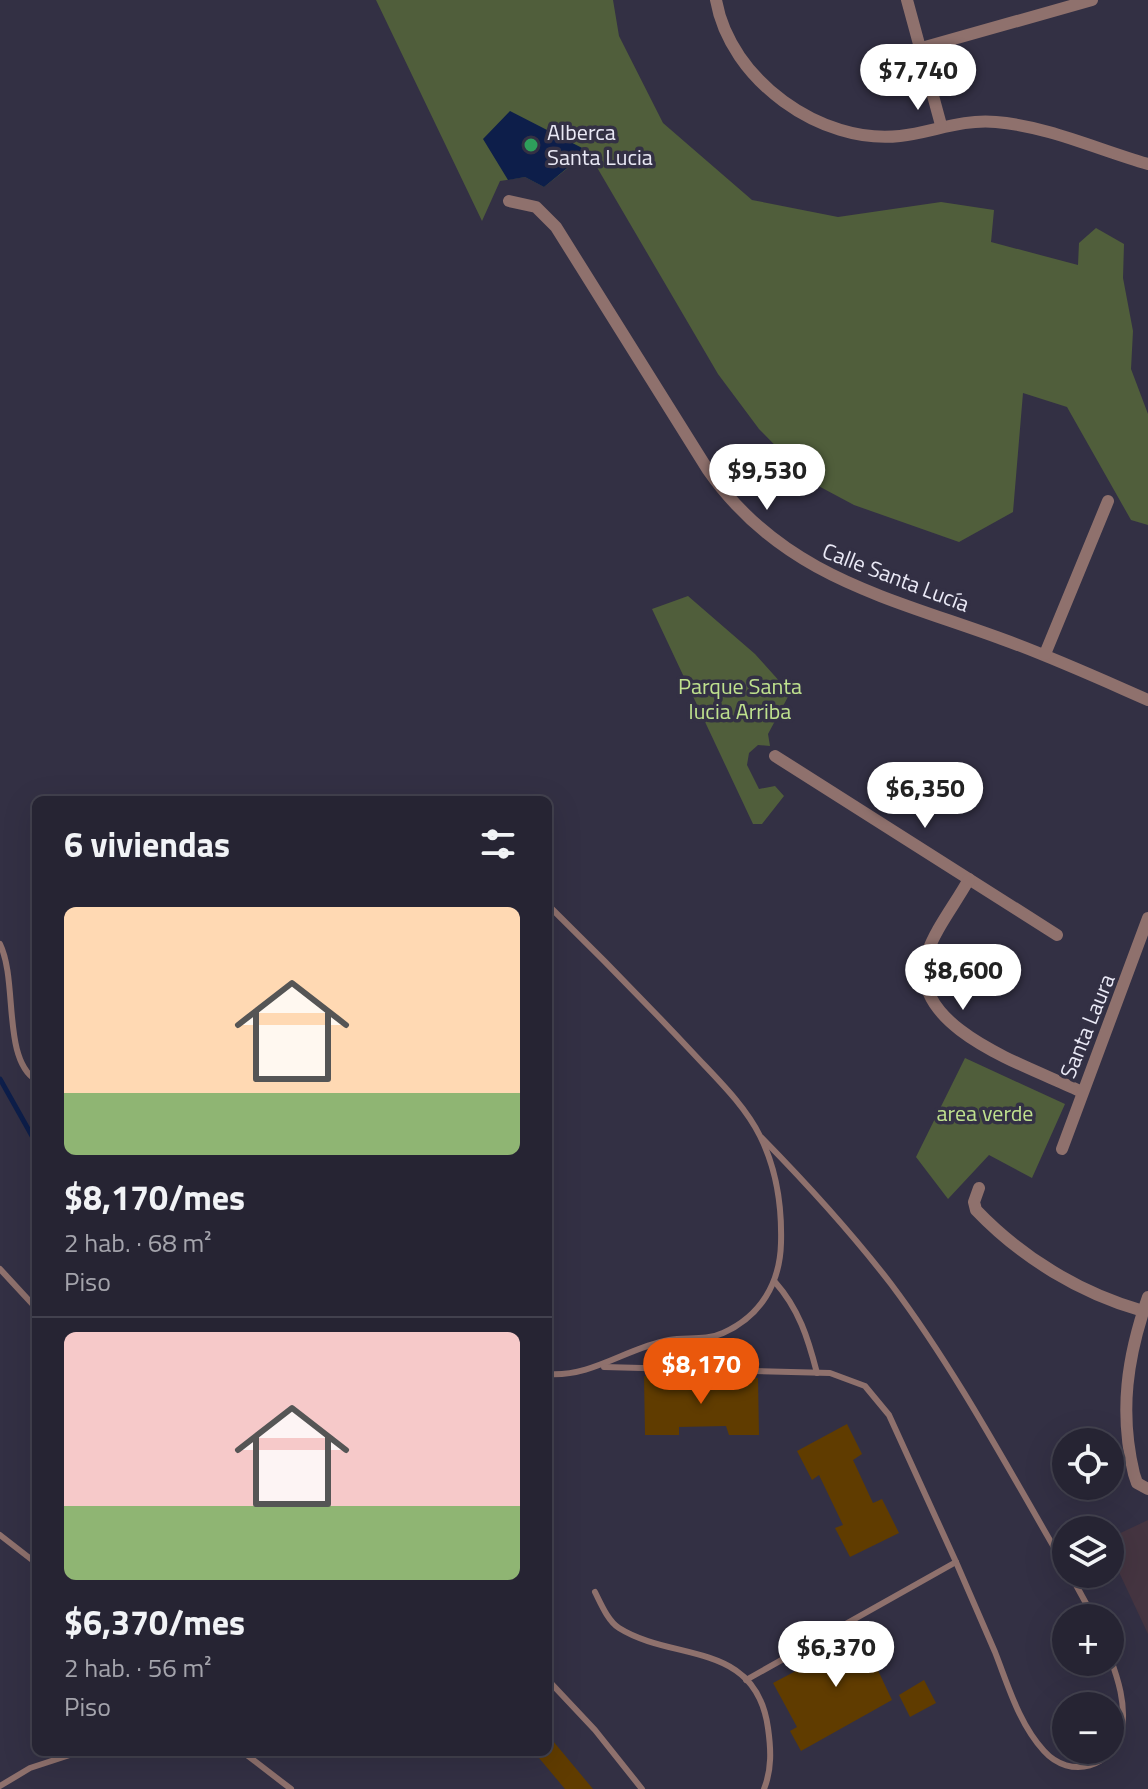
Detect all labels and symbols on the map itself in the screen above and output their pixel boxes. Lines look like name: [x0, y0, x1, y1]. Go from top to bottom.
pin: $7,740: [853, 44, 983, 112]
place label: Alberca Santa Lucia: [547, 115, 653, 174]
marker: Alberca Santa Lucia: [522, 136, 540, 154]
pin: $9,530: [702, 444, 832, 512]
street label: Calle Santa Lucía: [818, 533, 974, 621]
park label: Parque Santa lucia Arriba: [678, 669, 802, 728]
pin: $6,350: [860, 762, 990, 830]
pin: $8,600: [898, 944, 1028, 1012]
street label: Santa Laura: [1051, 969, 1123, 1083]
park label: area verde: [937, 1096, 1033, 1130]
pin: $8,170: [636, 1338, 766, 1406]
pin: $6,370: [771, 1621, 901, 1689]

